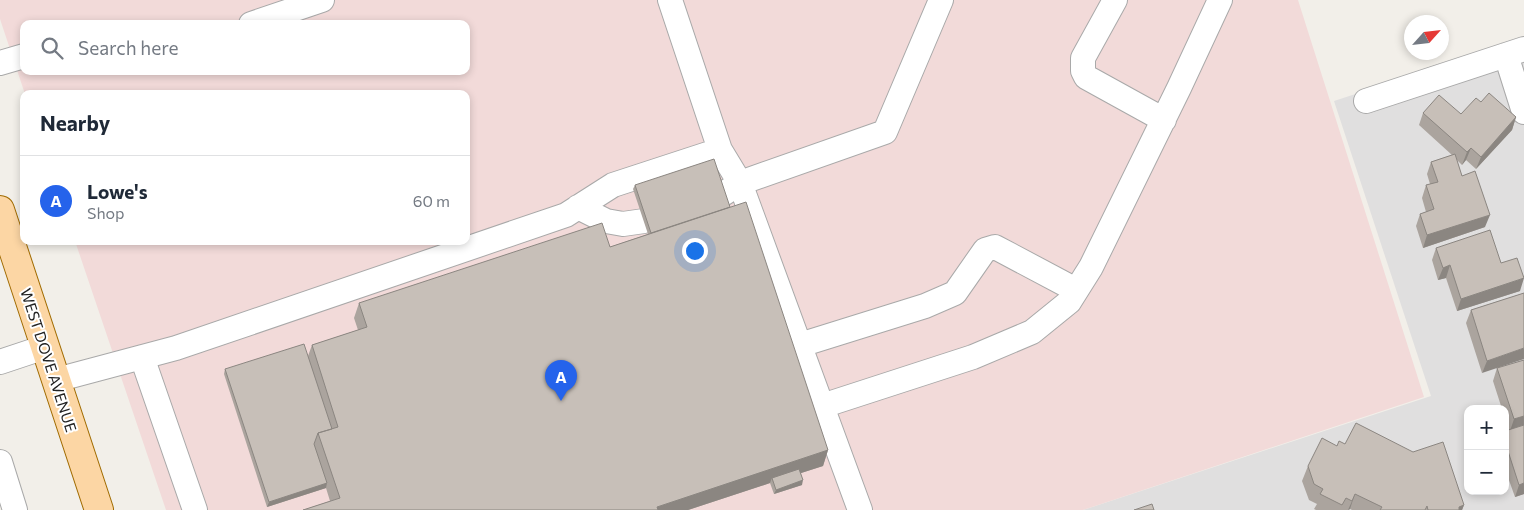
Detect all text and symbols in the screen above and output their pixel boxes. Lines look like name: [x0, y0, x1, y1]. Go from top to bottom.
north arrow: [1404, 15, 1449, 60]
search box: [20, 20, 470, 75]
icon: search: [38, 34, 66, 62]
text: Search here: [78, 36, 178, 59]
text: Nearby: [40, 110, 110, 135]
text: Lowe's: [87, 180, 148, 203]
text: A: [50, 191, 62, 210]
text: 60 m: [413, 191, 450, 210]
text: Shop: [87, 203, 125, 222]
your location: [682, 238, 708, 264]
street label: WEST DOVE AVENUE: [17, 286, 81, 434]
pin: A: [545, 360, 577, 401]
map controls: [1464, 405, 1509, 495]
button: +: [1464, 405, 1509, 450]
button: −: [1464, 450, 1509, 495]

